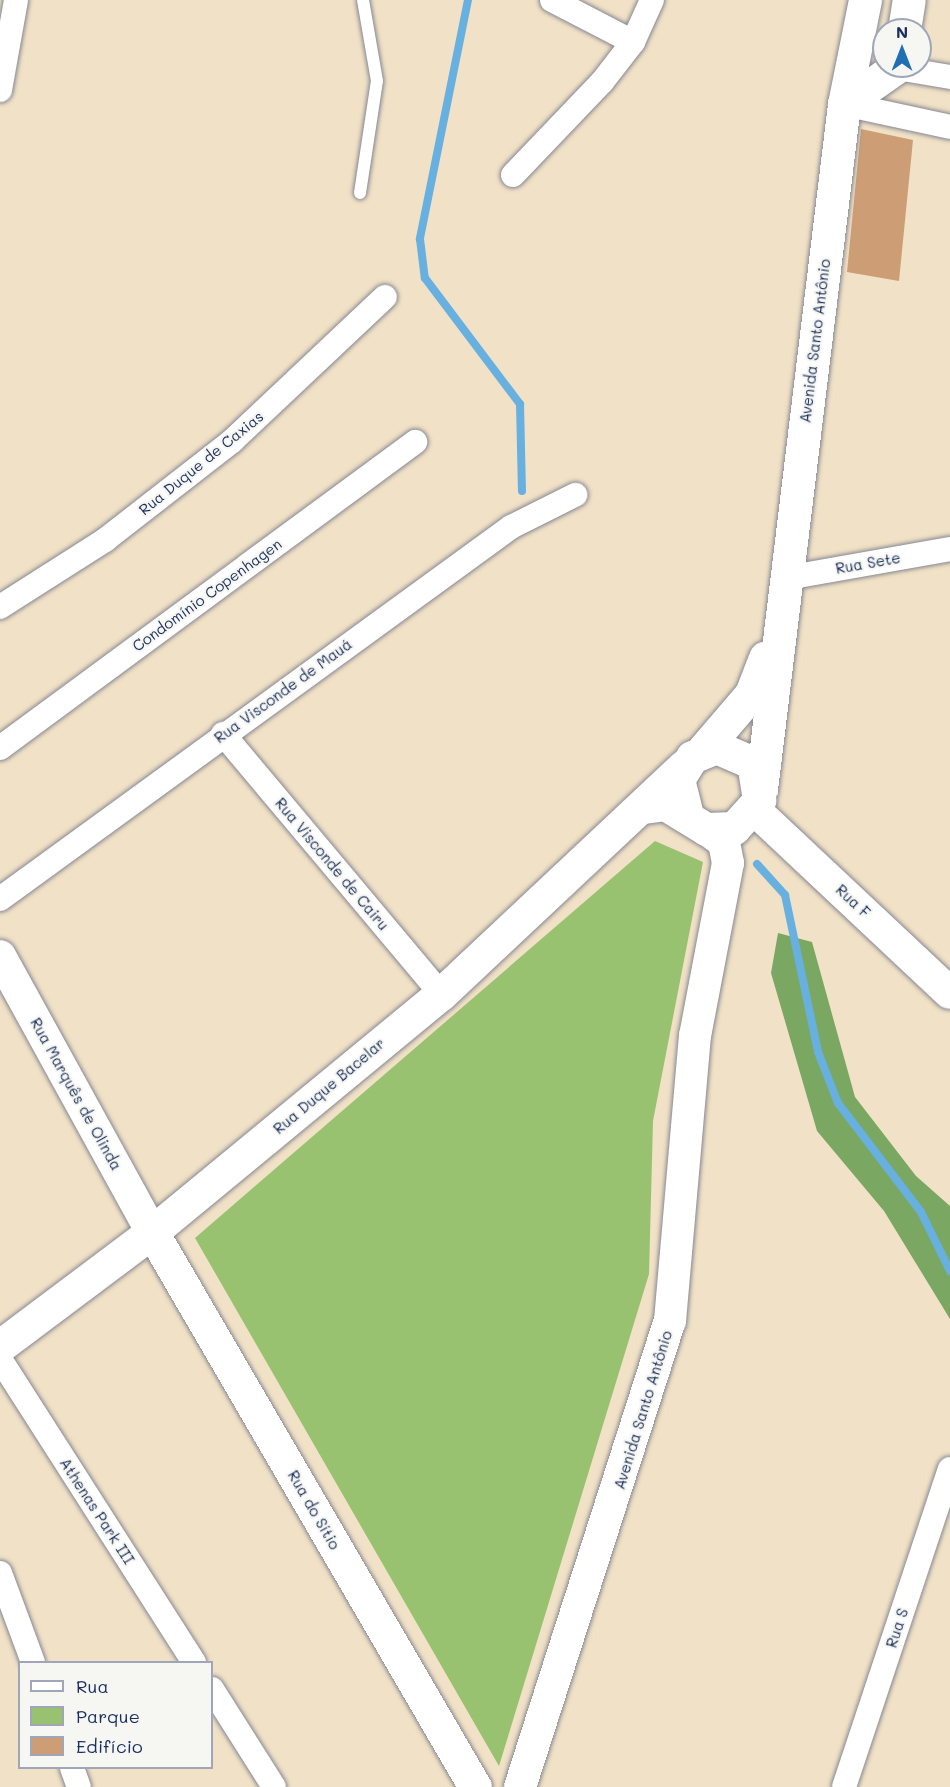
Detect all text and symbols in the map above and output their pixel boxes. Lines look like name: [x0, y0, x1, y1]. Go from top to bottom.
north arrow: [872, 18, 932, 78]
text: N: [896, 21, 908, 42]
street label: Avenida Santo Antônio: [796, 258, 834, 424]
street label: Rua Duque de Caxias: [135, 407, 267, 519]
street label: Condomínio Copenhagen: [129, 535, 285, 655]
street label: Rua Sete: [834, 548, 902, 578]
street label: Rua Visconde de Mauá: [211, 635, 355, 747]
street label: Rua Visconde de Cairu: [271, 794, 393, 934]
street label: Rua F: [832, 881, 874, 921]
street label: Rua Marquês de Olinda: [27, 1015, 125, 1173]
street label: Rua Duque Bacelar: [270, 1034, 388, 1138]
street label: Avenida Santo Antônio: [610, 1328, 676, 1492]
street label: Athenas Park III: [56, 1455, 138, 1567]
street label: Rua do Sítio: [284, 1467, 344, 1553]
street label: Rua S: [882, 1606, 912, 1650]
legend: [18, 1661, 213, 1769]
text: Rua: [76, 1674, 109, 1698]
text: Parque: [76, 1704, 140, 1728]
text: Edifício: [76, 1734, 143, 1758]

